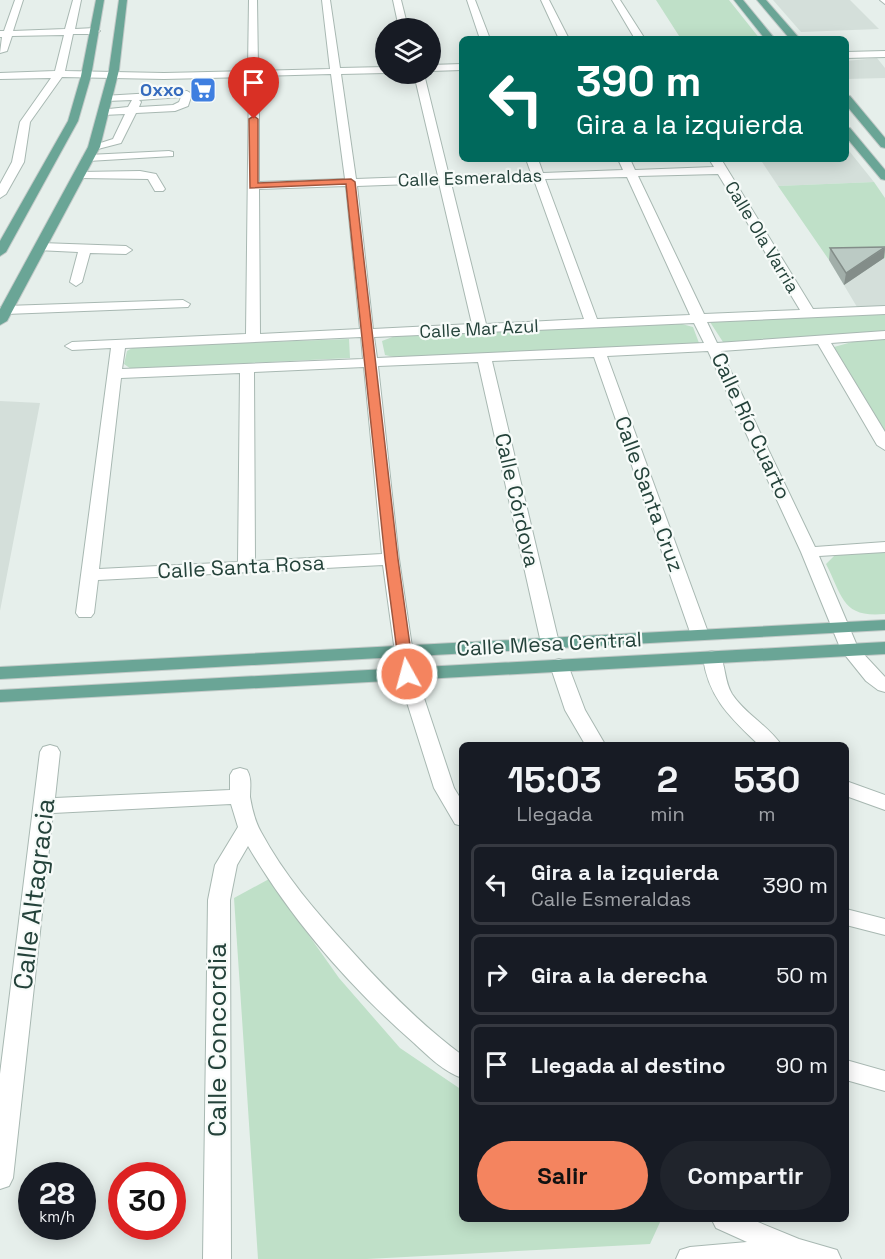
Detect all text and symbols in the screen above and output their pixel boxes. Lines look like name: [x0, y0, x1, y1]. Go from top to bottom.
map controls: [375, 18, 441, 84]
button: layers: [375, 18, 441, 84]
text: 390 m: [576, 55, 701, 108]
pin: [228, 57, 279, 119]
icon: left: [477, 60, 555, 138]
icon: arrive: [237, 66, 270, 99]
supermarket icon: Oxxo: [188, 75, 218, 105]
place label: Oxxo: [140, 78, 184, 101]
text: Gira a la izquierda: [576, 107, 803, 142]
street label: Calle Esmeraldas: [397, 163, 543, 192]
street label: Calle Ola Varria: [720, 177, 805, 297]
street label: Calle Mar Azul: [419, 314, 539, 343]
street label: Calle Río Cuarto: [706, 348, 797, 504]
street label: Calle Santa Cruz: [609, 412, 690, 575]
street label: Calle Córdova: [489, 430, 546, 570]
street label: Calle Santa Rosa: [157, 549, 325, 584]
street label: Calle Mesa Central: [456, 625, 642, 662]
position arrow: [375, 642, 439, 706]
text: 15:03: [508, 757, 602, 803]
text: 2: [657, 757, 678, 803]
text: 530: [733, 757, 800, 803]
street label: Calle Altagracia: [5, 796, 63, 992]
text: Llegada: [517, 801, 593, 827]
text: min: [650, 801, 685, 827]
text: m: [758, 801, 775, 827]
text: Gira a la izquierda: [531, 858, 719, 886]
icon: left: [480, 868, 513, 901]
text: 390 m: [763, 871, 828, 899]
text: Calle Esmeraldas: [531, 886, 691, 912]
street label: Calle Concordia: [200, 943, 234, 1137]
icon: right: [480, 958, 513, 991]
text: Gira a la derecha: [531, 961, 708, 989]
text: 50 m: [776, 961, 828, 989]
icon: arrive: [480, 1048, 513, 1081]
text: Llegada al destino: [531, 1051, 725, 1079]
text: 90 m: [776, 1051, 828, 1079]
button: Salir: [477, 1141, 648, 1210]
button: Compartir: [660, 1141, 831, 1210]
speed limit sign: 30: [108, 1162, 186, 1240]
text: 28: [39, 1174, 75, 1213]
text: km/h: [39, 1207, 75, 1226]

